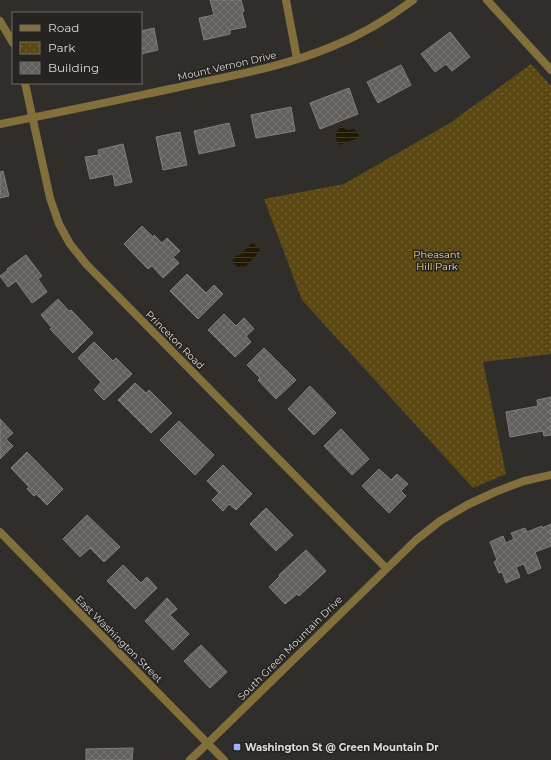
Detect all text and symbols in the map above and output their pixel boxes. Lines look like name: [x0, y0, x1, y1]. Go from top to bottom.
legend: [12, 12, 142, 84]
text: Road: [48, 20, 79, 35]
text: Park: [48, 40, 76, 55]
street label: Mount Vernon Drive: [176, 48, 278, 84]
text: Building: [48, 60, 99, 75]
park label: Pheasant Hill Park: [413, 248, 461, 273]
street label: Princeton Road: [143, 308, 207, 372]
street label: East Washington Street: [73, 593, 165, 685]
street label: South Green Mountain Drive: [235, 593, 345, 703]
place label: Washington St @ Green Mountain Dr: [245, 741, 439, 754]
marker: Washington St @ Green Mountain Dr: [232, 742, 242, 752]

